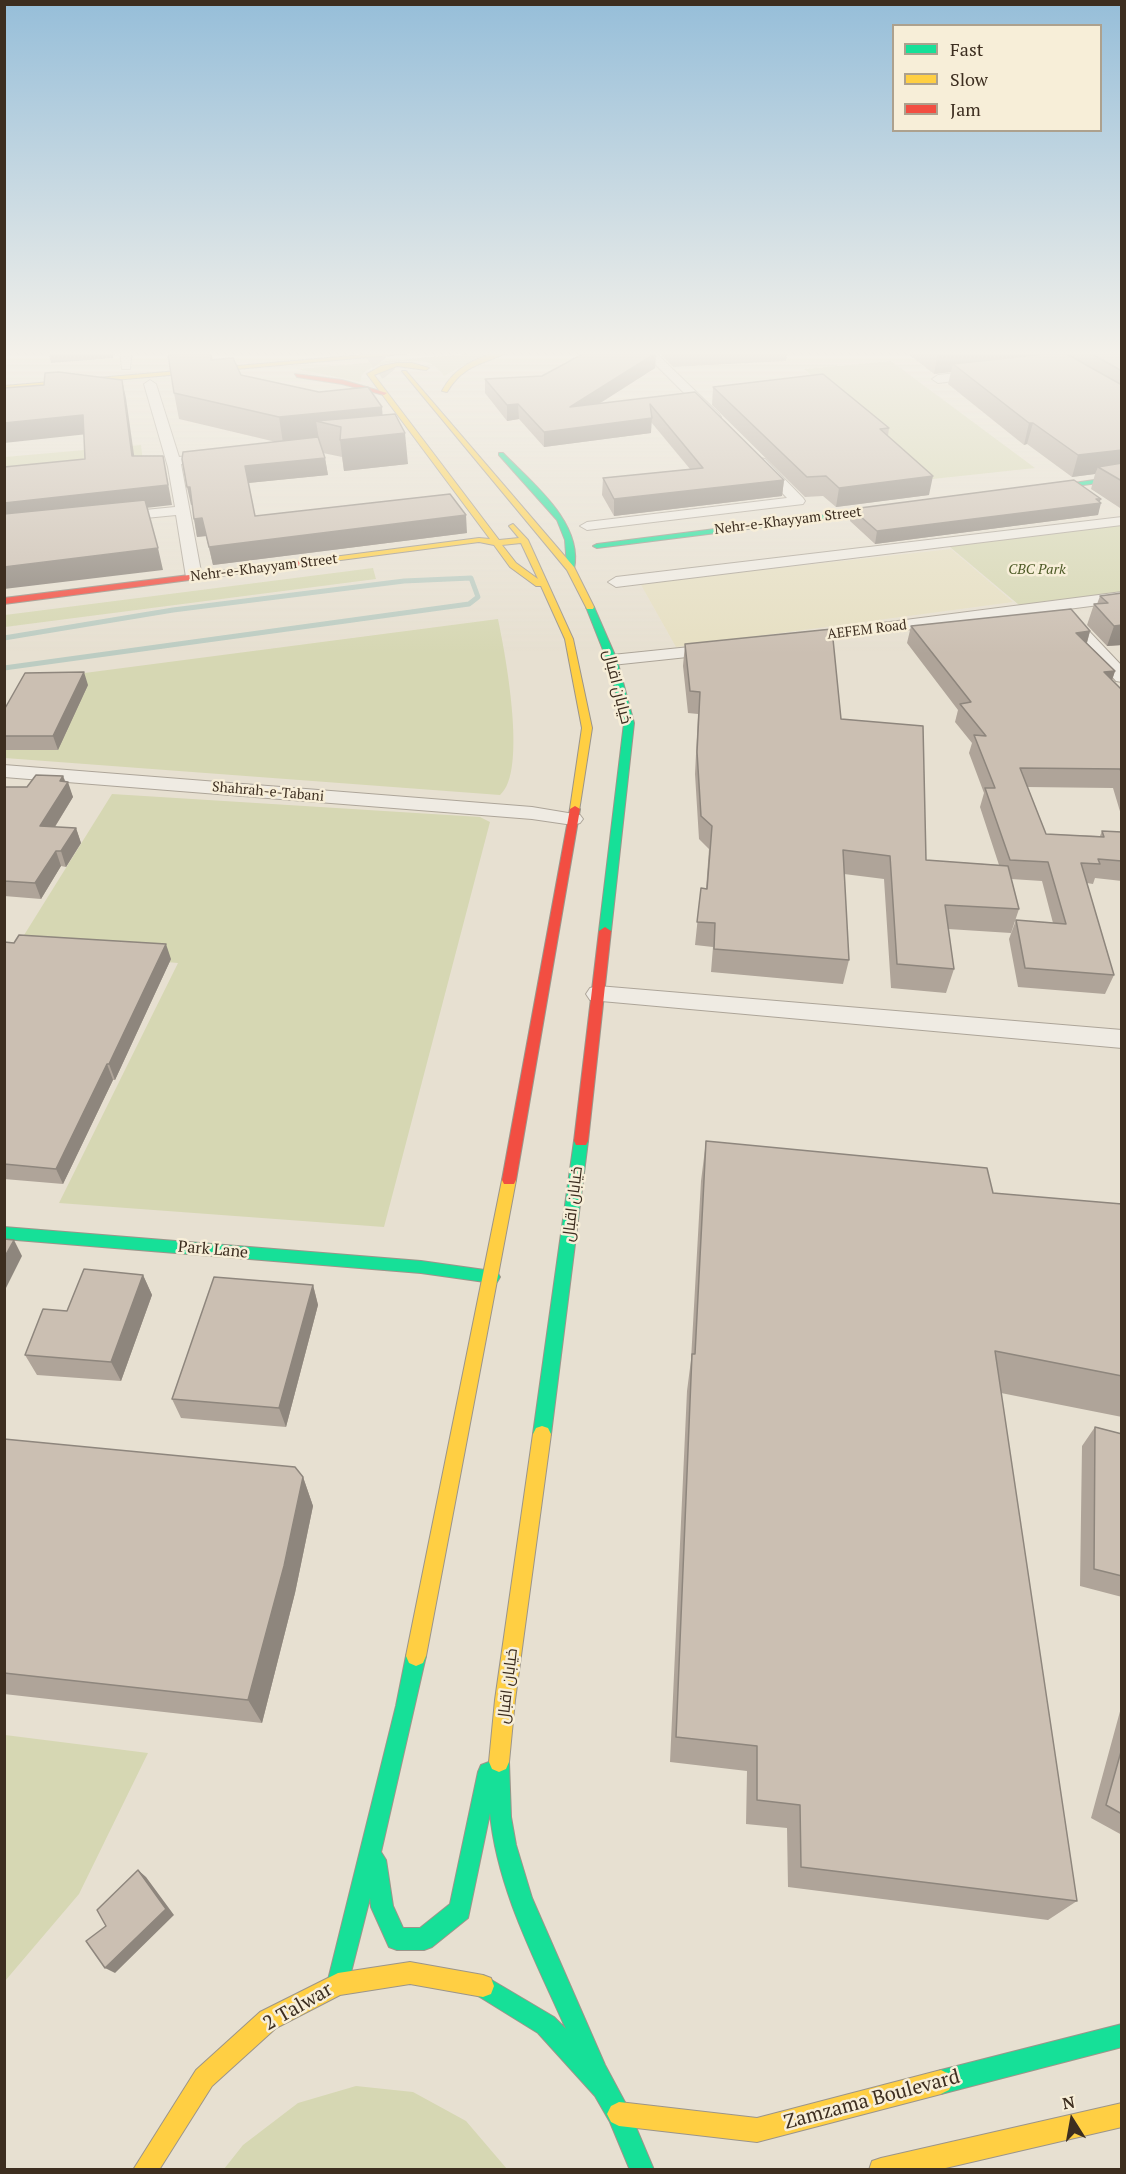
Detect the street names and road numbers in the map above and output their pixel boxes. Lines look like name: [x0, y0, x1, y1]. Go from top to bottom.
street label: Nehr-e-Khayyam Street: [713, 504, 863, 538]
street label: Nehr-e-Khayyam Street: [189, 551, 339, 585]
street label: AEFEM Road: [826, 617, 908, 643]
street label: خیابان اقبال: [598, 648, 636, 726]
street label: Shahrah-e-Tabani: [211, 779, 325, 805]
street label: خیابان اقبال: [559, 1165, 587, 1243]
street label: Park Lane: [177, 1237, 249, 1263]
street label: خیابان اقبال: [494, 1647, 522, 1725]
street label: 2 Talwar: [259, 1978, 337, 2036]
street label: Zamzama Boulevard: [781, 2065, 963, 2135]

